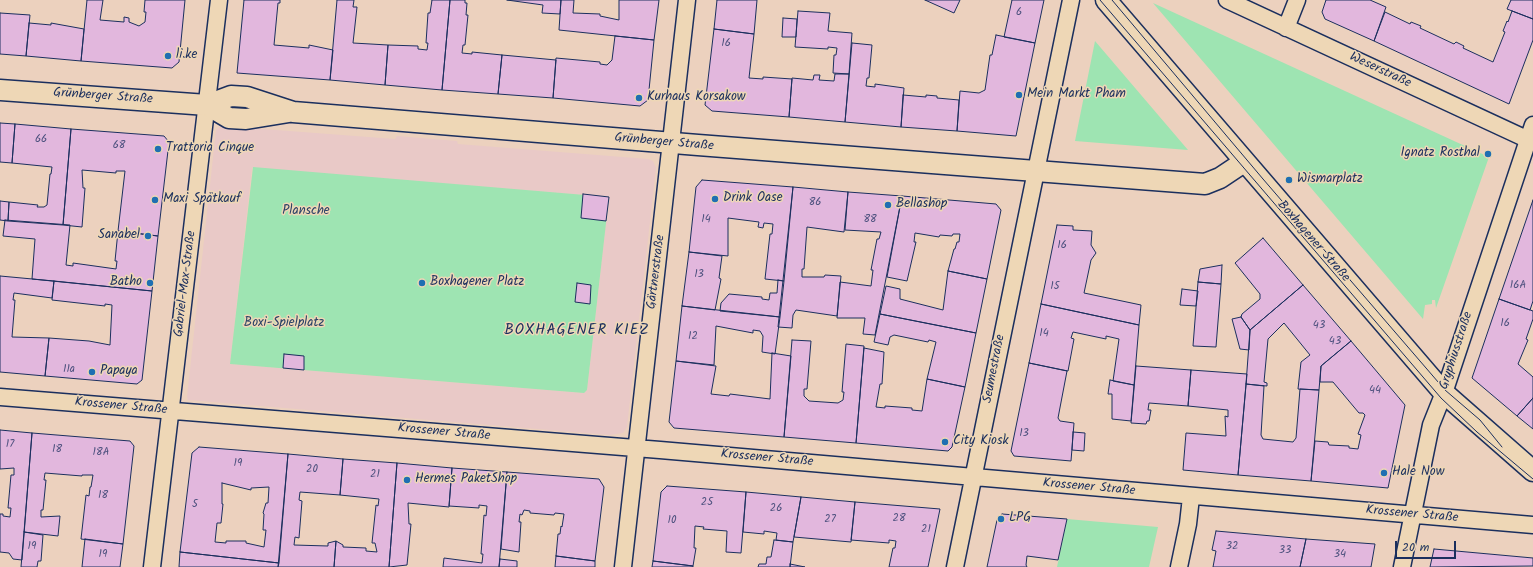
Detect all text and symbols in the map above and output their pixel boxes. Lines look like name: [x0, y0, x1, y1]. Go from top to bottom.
house number: 6: [1016, 6, 1022, 20]
house number: 16: [721, 37, 731, 51]
place label: li.ke: [176, 48, 197, 64]
street label: Weserstraße: [1347, 50, 1413, 92]
marker: li.ke: [163, 51, 173, 61]
street label: Grünberger Straße: [53, 86, 153, 108]
place label: Mein Markt Pham: [1027, 87, 1126, 103]
place label: Kurhaus Korsakow: [647, 90, 746, 106]
marker: Mein Markt Pham: [1014, 90, 1024, 100]
marker: Kurhaus Korsakow: [634, 93, 644, 103]
street label: Grünberger Straße: [614, 131, 714, 155]
house number: 66: [35, 133, 47, 147]
house number: 68: [113, 139, 125, 153]
place label: Trattoria Cinque: [166, 141, 254, 157]
marker: Trattoria Cinque: [153, 144, 163, 154]
place label: Ignatz Rosthal: [1401, 146, 1480, 162]
marker: Ignatz Rosthal: [1483, 149, 1493, 159]
place label: Wismarplatz: [1297, 172, 1363, 188]
marker: Wismarplatz: [1284, 175, 1294, 185]
place label: Drink Oase: [723, 191, 782, 207]
place label: Maxi Spätkauf: [163, 192, 241, 208]
marker: Drink Oase: [710, 194, 720, 204]
marker: Maxi Spätkauf: [150, 195, 160, 205]
house number: 86: [809, 196, 821, 210]
place label: Bellashop: [896, 197, 947, 213]
street label: Boxhagener Straße: [1273, 198, 1353, 286]
marker: Bellashop: [883, 200, 893, 210]
park label: Plansche: [282, 204, 330, 220]
house number: 14: [701, 213, 711, 227]
house number: 88: [863, 213, 877, 227]
place label: Sanabel: [98, 228, 140, 244]
street label: Gabriel-Max-Straße: [172, 230, 200, 338]
marker: Sanabel: [143, 231, 153, 241]
street label: Gärtnerstraße: [645, 234, 669, 310]
house number: 16: [1057, 239, 1067, 253]
house number: 13: [694, 268, 704, 282]
place label: Batho: [110, 275, 142, 291]
place label: Boxhagener Platz: [430, 275, 524, 291]
marker: Batho: [145, 278, 155, 288]
marker: Boxhagener Platz: [417, 278, 427, 288]
house number: 16A: [1510, 279, 1526, 293]
house number: 15: [1050, 280, 1060, 294]
street label: Gryphiusstraße: [1437, 310, 1477, 392]
park label: Boxi-Spielplatz: [244, 316, 324, 332]
house number: 16: [1500, 317, 1510, 331]
house number: 43: [1313, 319, 1325, 333]
district label: BOXHAGENER KIEZ: [504, 322, 650, 340]
house number: 14: [1039, 327, 1049, 341]
house number: 12: [688, 330, 698, 344]
street label: Seumestraße: [981, 333, 1009, 405]
house number: 43: [1329, 335, 1341, 349]
house number: 11a: [63, 363, 75, 377]
place label: Papaya: [100, 364, 138, 380]
marker: Papaya: [87, 367, 97, 377]
house number: 44: [1369, 384, 1381, 398]
street label: Krossener Straße: [74, 395, 168, 419]
street label: Krossener Straße: [397, 421, 491, 445]
house number: 13: [1019, 427, 1029, 441]
place label: City Kiosk: [953, 434, 1009, 450]
marker: City Kiosk: [940, 437, 950, 447]
house number: 17: [6, 438, 14, 452]
house number: 18: [52, 443, 62, 457]
house number: 18A: [93, 446, 109, 460]
street label: Krossener Straße: [720, 447, 814, 471]
house number: 19: [234, 457, 242, 471]
house number: 20: [306, 463, 318, 477]
place label: Hale Now: [1392, 465, 1444, 481]
house number: 21: [370, 468, 380, 482]
marker: Hale Now: [1379, 468, 1389, 478]
place label: Hermes PaketShop: [415, 472, 517, 488]
marker: Hermes PaketShop: [402, 475, 412, 485]
street label: Krossener Straße: [1042, 476, 1136, 500]
house number: 18: [98, 489, 108, 503]
house number: 25: [701, 496, 713, 510]
house number: 5: [192, 498, 198, 512]
house number: 26: [770, 502, 782, 516]
street label: Krossener Straße: [1365, 503, 1459, 527]
place label: LPG: [1009, 511, 1031, 527]
house number: 28: [892, 512, 906, 526]
house number: 27: [824, 513, 836, 527]
house number: 10: [668, 514, 676, 528]
marker: LPG: [996, 514, 1006, 524]
house number: 21: [921, 523, 931, 537]
scale bar: [1397, 533, 1458, 559]
text: 20 m: [1402, 538, 1429, 557]
house number: 19: [28, 540, 36, 554]
house number: 32: [1226, 540, 1238, 554]
house number: 33: [1279, 544, 1291, 558]
house number: 19: [99, 548, 107, 562]
house number: 34: [1334, 548, 1346, 562]

